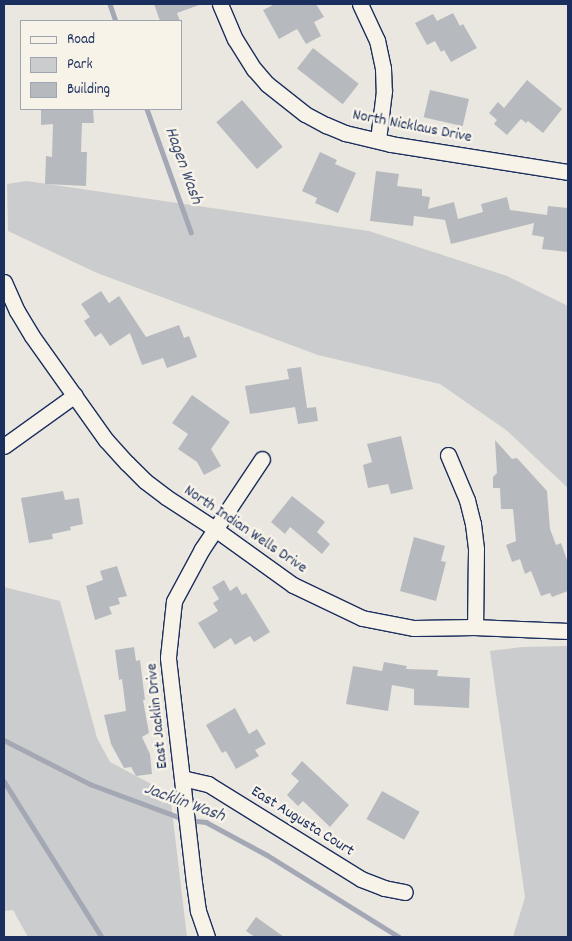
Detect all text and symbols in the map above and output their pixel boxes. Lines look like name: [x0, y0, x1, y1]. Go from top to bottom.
legend: [20, 20, 182, 110]
text: Road: [67, 29, 95, 51]
text: Park: [67, 54, 93, 76]
text: Building: [67, 79, 110, 101]
street label: North Nicklaus Drive: [351, 106, 473, 148]
water label: Hagen Wash: [158, 124, 206, 208]
street label: North Indian Wells Drive: [180, 482, 310, 578]
street label: East Jacklin Drive: [143, 662, 173, 770]
water label: Jacklin Wash: [141, 779, 227, 829]
street label: East Augusta Court: [247, 783, 357, 861]

